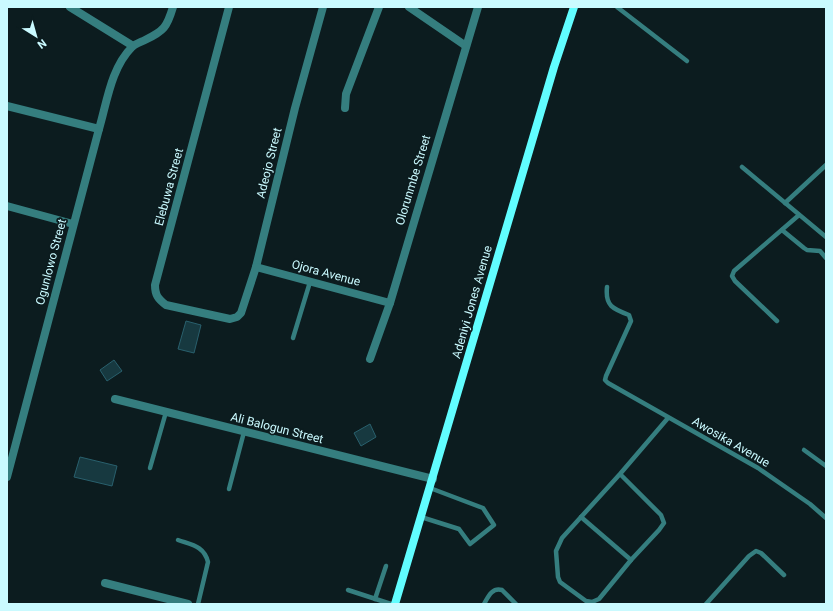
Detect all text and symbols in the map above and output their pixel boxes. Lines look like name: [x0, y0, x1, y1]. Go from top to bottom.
north arrow: [16, 16, 56, 56]
text: N: [35, 36, 49, 51]
street label: Adeojo Street: [253, 126, 285, 200]
street label: Olorunmbe Street: [393, 133, 433, 227]
street label: Elebuwa Street: [152, 147, 186, 227]
street label: Ogunlowo Street: [33, 217, 69, 307]
street label: Adeniyi Jones Avenue: [449, 244, 495, 360]
street label: Ojora Avenue: [290, 257, 362, 289]
street label: Ali Balogun Street: [229, 410, 325, 446]
street label: Awosika Avenue: [690, 414, 772, 470]

